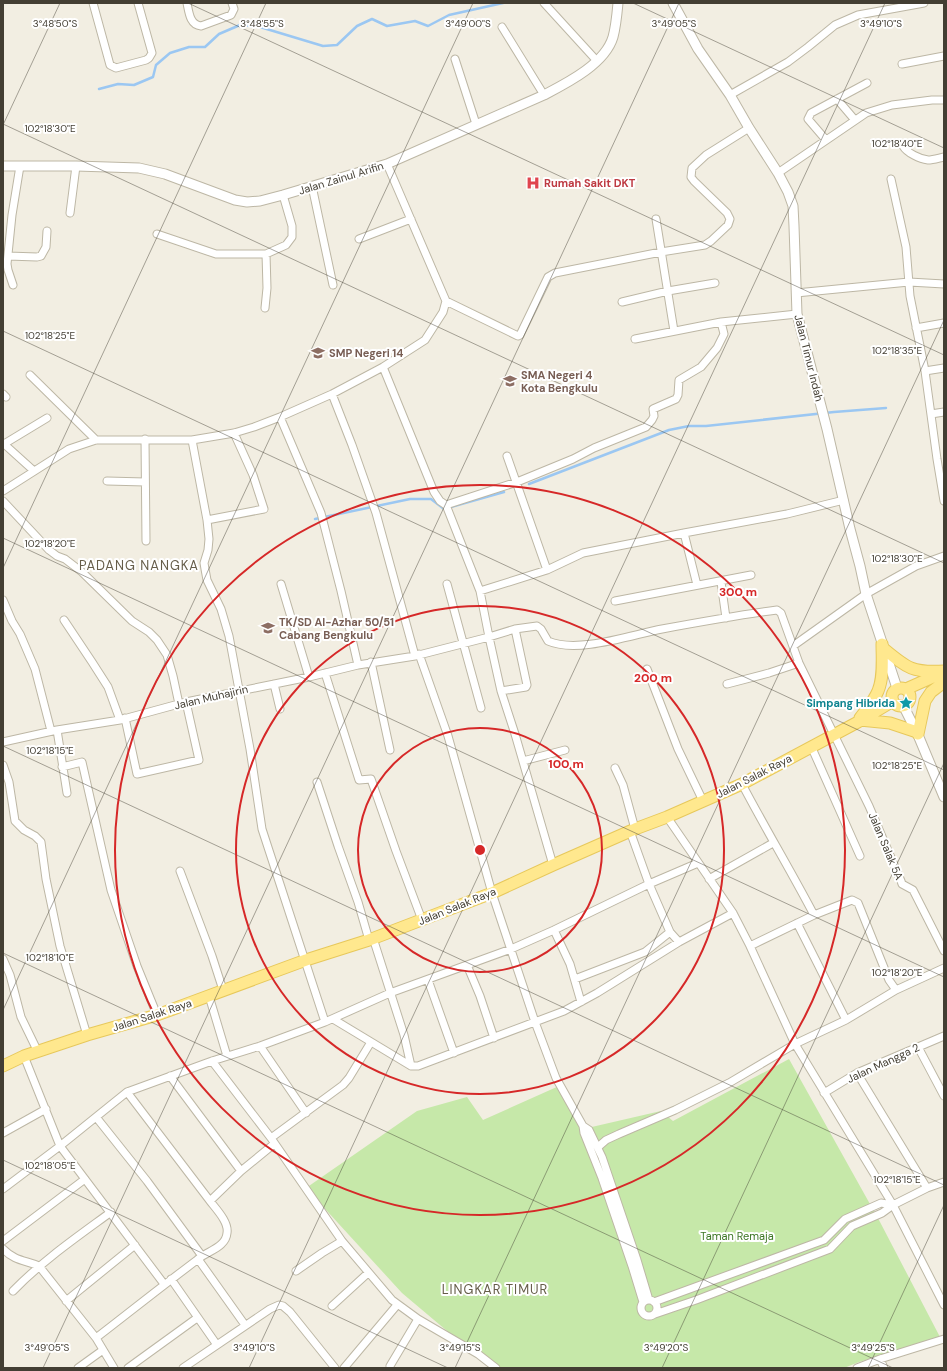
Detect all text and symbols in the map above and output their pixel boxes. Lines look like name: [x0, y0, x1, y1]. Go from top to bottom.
text: 3°48'50"S: [33, 17, 77, 30]
text: 3°48'55"S: [240, 17, 284, 30]
text: 3°49'00"S: [445, 17, 491, 30]
text: 3°49'05"S: [652, 17, 697, 30]
text: 3°49'10"S: [860, 17, 902, 30]
text: 102°18'30"E: [24, 122, 76, 135]
text: 102°18'40"E: [872, 137, 923, 150]
street label: Jalan Zainul Arifin: [297, 158, 385, 198]
hospital icon: Rumah Sakit DKT: [525, 175, 541, 191]
place label: Rumah Sakit DKT: [544, 176, 636, 190]
street label: Jalan Timur Indah: [791, 313, 827, 403]
text: 102°18'25"E: [25, 329, 75, 342]
text: 102°18'35"E: [872, 344, 922, 357]
school or university icon: SMP Negeri 14: [310, 345, 326, 361]
place label: SMP Negeri 14: [329, 346, 403, 360]
place label: SMA Negeri 4 Kota Bengkulu: [521, 368, 598, 395]
school or university icon: SMA Negeri 4 Kota Bengkulu: [502, 373, 518, 389]
text: 102°18'20"E: [25, 537, 76, 550]
text: 102°18'30"E: [871, 552, 923, 565]
district label: PADANG NANGKA: [79, 557, 199, 574]
text: 300 m: [719, 584, 757, 600]
place label: TK/SD Al-Azhar 50/51 Cabang Bengkulu: [279, 615, 394, 642]
school or university icon: TK/SD Al-Azhar 50/51 Cabang Bengkulu: [260, 620, 276, 636]
text: 200 m: [634, 670, 672, 686]
street label: Jalan Muhajirin: [173, 682, 249, 712]
place icon: Simpang Hibrida: [898, 695, 914, 711]
place label: Simpang Hibrida: [806, 696, 895, 710]
text: 102°18'15"E: [26, 744, 74, 757]
street label: Jalan Salak Raya: [714, 751, 794, 801]
text: 100 m: [548, 756, 584, 772]
text: 102°18'25"E: [872, 759, 922, 772]
street label: Jalan Salak 5A: [865, 810, 907, 882]
centre of rings: [473, 843, 487, 857]
street label: Jalan Salak Raya: [416, 884, 498, 928]
text: 102°18'10"E: [26, 951, 75, 964]
text: 102°18'20"E: [872, 966, 923, 979]
street label: Jalan Salak Raya: [111, 996, 193, 1034]
street label: Jalan Mangga 2: [845, 1040, 921, 1086]
text: 102°18'05"E: [24, 1159, 76, 1172]
text: 102°18'15"E: [873, 1173, 921, 1186]
park label: Taman Remaja: [700, 1229, 774, 1243]
district label: LINGKAR TIMUR: [442, 1281, 548, 1298]
text: 3°49'05"S: [25, 1341, 70, 1354]
text: 3°49'10"S: [233, 1341, 275, 1354]
text: 3°49'15"S: [439, 1341, 481, 1354]
text: 3°49'20"S: [644, 1341, 688, 1354]
text: 3°49'25"S: [851, 1341, 895, 1354]

